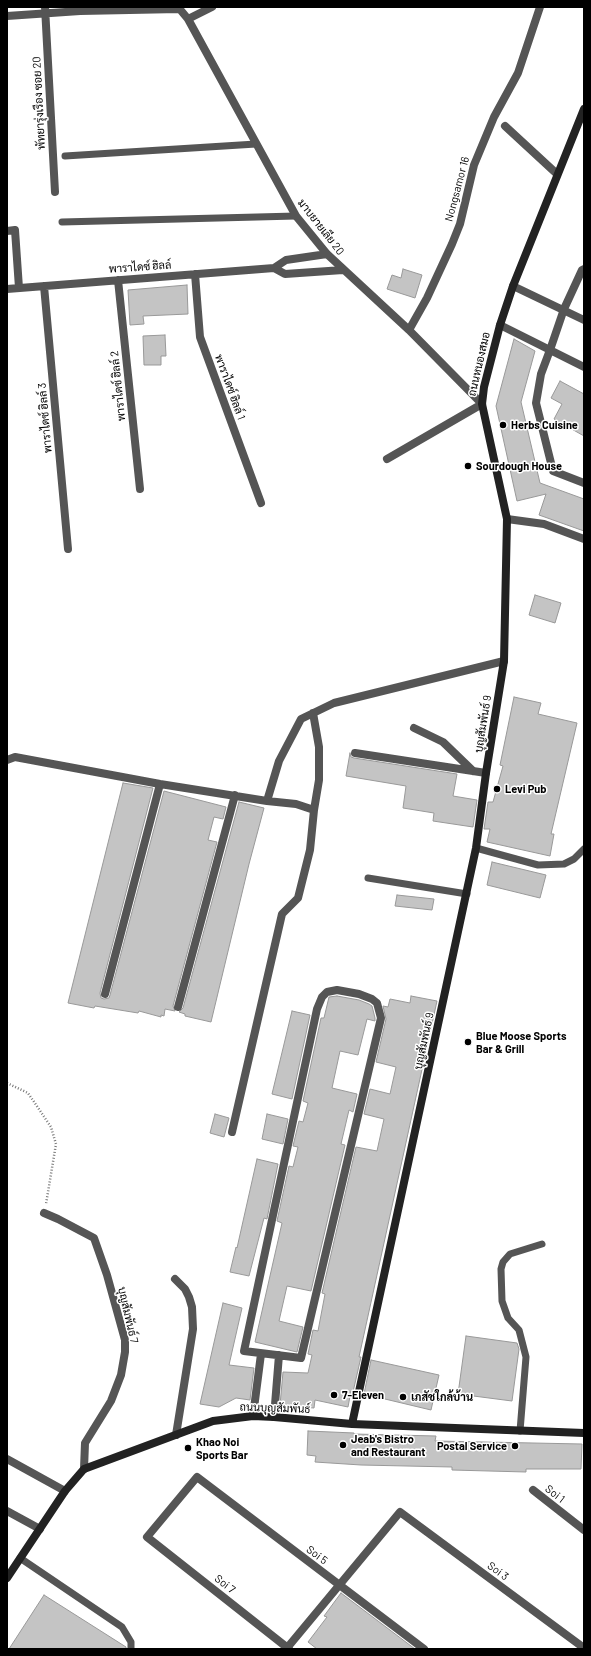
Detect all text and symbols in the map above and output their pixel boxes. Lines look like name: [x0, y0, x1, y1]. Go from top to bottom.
street label: พัทยารุ่งเรือง ซอย 20: [30, 56, 48, 150]
street label: Nongsamor 16: [442, 155, 472, 223]
street label: มาบยายเลีย 20: [295, 196, 347, 258]
street label: พาราไดซ์ ฮิลล์: [108, 258, 172, 276]
street label: ถนนหนองสมอ: [465, 331, 493, 397]
street label: พาราไดซ์ ฮิลล์ 2: [108, 350, 128, 422]
street label: พาราไดซ์ ฮิลล์ 1: [212, 352, 248, 422]
street label: พาราไดซ์ ฮิลล์ 3: [35, 382, 55, 454]
place label: Herbs Cuisine: [511, 418, 578, 432]
marker: Herbs Cuisine: [498, 420, 508, 430]
place label: Sourdough House: [476, 459, 562, 473]
marker: Sourdough House: [463, 461, 473, 471]
street label: บุญสัมพันธ์ 9: [472, 694, 494, 754]
place label: Levi Pub: [505, 782, 547, 796]
marker: Levi Pub: [492, 784, 502, 794]
street label: บุญสัมพันธ์ 9: [411, 1011, 437, 1071]
place label: Blue Moose Sports Bar & Grill: [476, 1029, 566, 1055]
marker: Blue Moose Sports Bar & Grill: [463, 1037, 473, 1047]
street label: บุญสัมพันธ์ 7: [115, 1285, 141, 1345]
place label: 7-Eleven: [342, 1388, 384, 1402]
marker: 7-Eleven: [329, 1390, 339, 1400]
place label: เภสัชใกล้บ้าน: [411, 1390, 473, 1404]
marker: เภสัชใกล้บ้าน: [398, 1392, 408, 1402]
street label: ถนนบุญสัมพันธ์: [239, 1400, 311, 1416]
place label: Jeab's Bistro and Restaurant: [351, 1432, 425, 1458]
place label: Khao Noi Sports Bar: [196, 1435, 248, 1461]
place label: Postal Service: [437, 1439, 507, 1453]
marker: Jeab's Bistro and Restaurant: [338, 1440, 348, 1450]
marker: Postal Service: [510, 1441, 520, 1451]
marker: Khao Noi Sports Bar: [183, 1443, 193, 1453]
street label: Soi 1: [543, 1482, 567, 1506]
street label: Soi 5: [304, 1543, 330, 1567]
street label: Soi 3: [485, 1559, 511, 1583]
street label: Soi 7: [212, 1572, 238, 1596]

